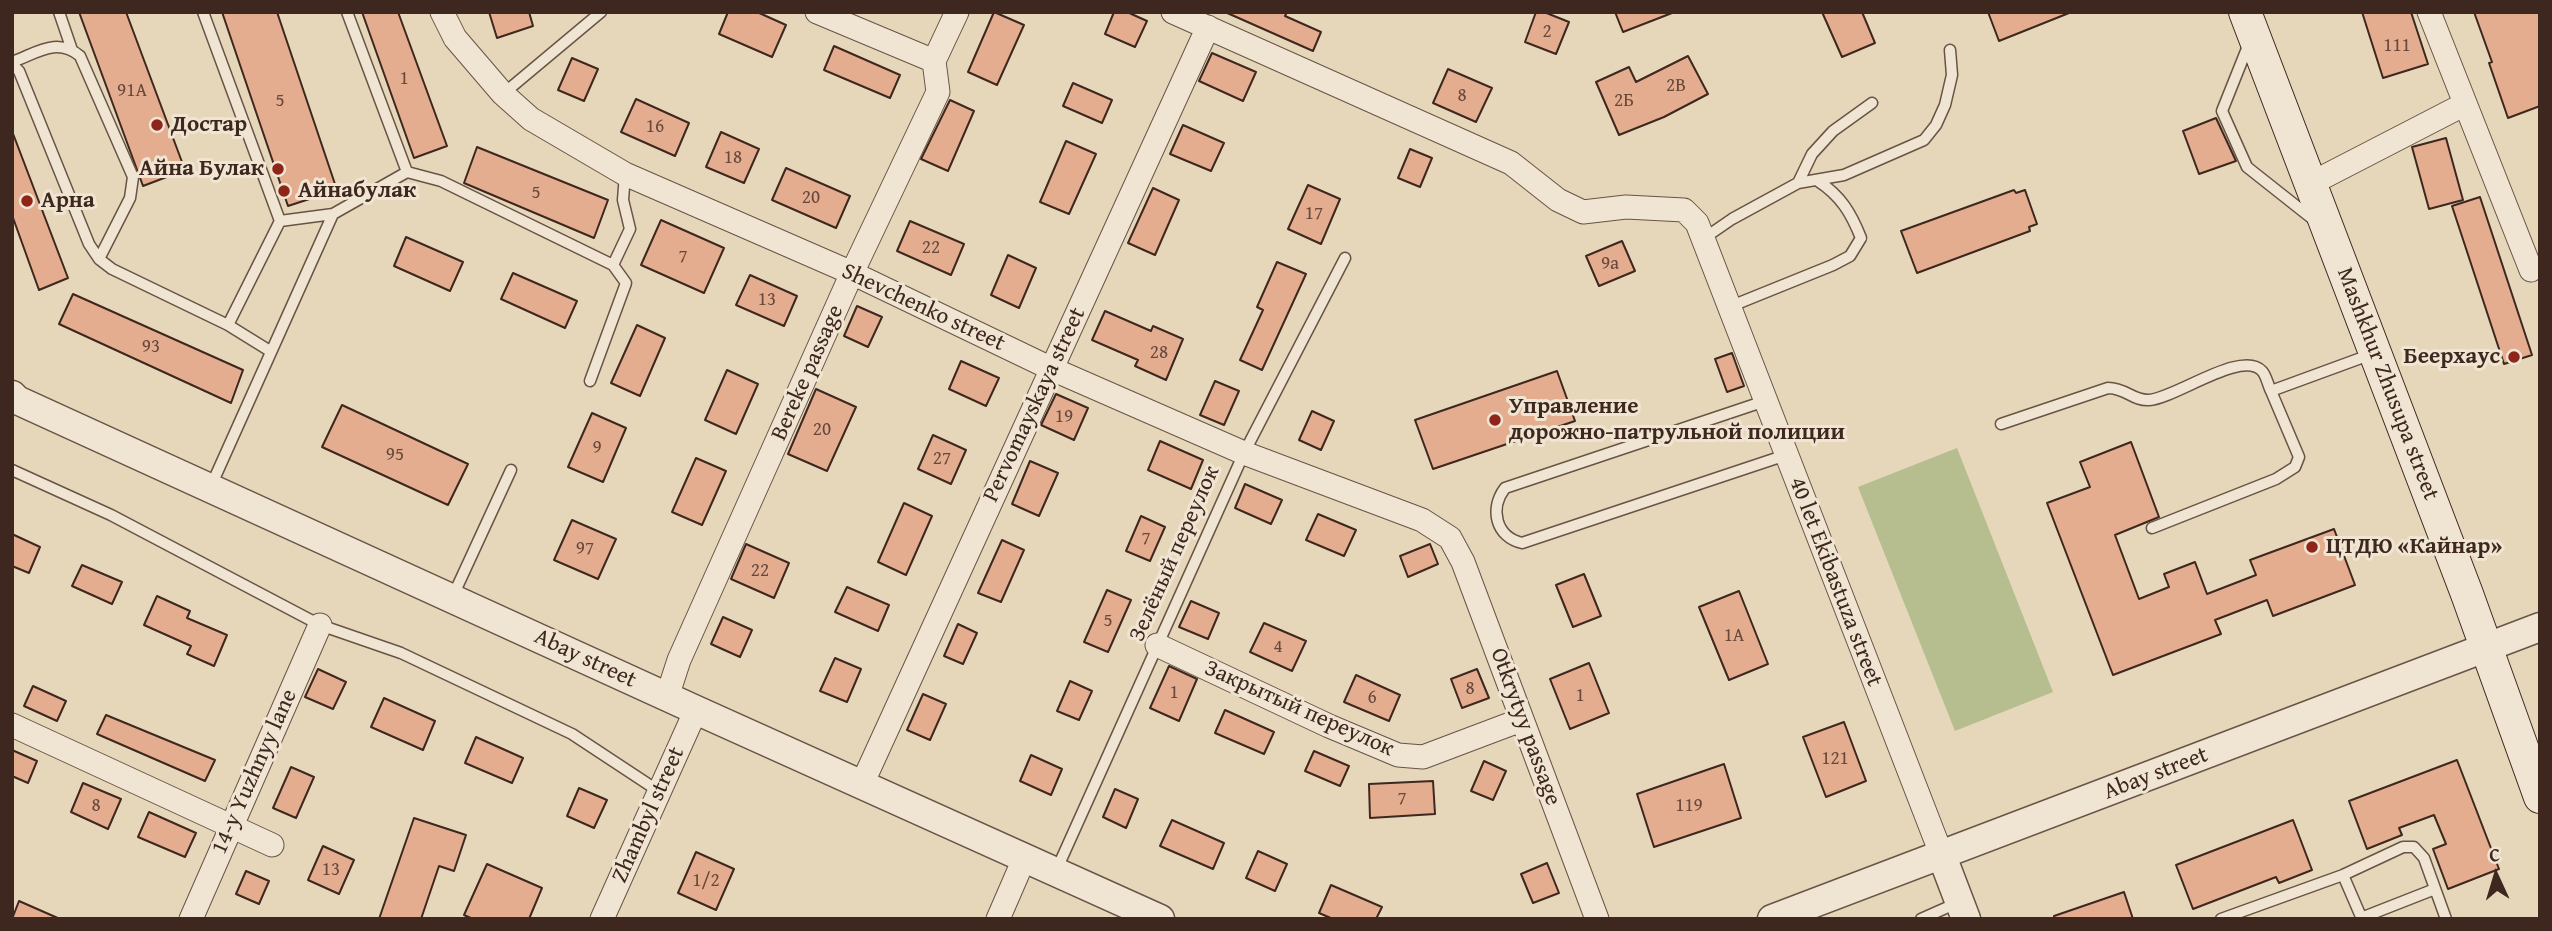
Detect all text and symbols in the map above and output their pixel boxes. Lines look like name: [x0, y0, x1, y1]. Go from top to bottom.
house number: 2: [1542, 21, 1552, 43]
house number: 111: [2383, 35, 2411, 57]
house number: 1: [399, 68, 409, 90]
house number: 2В: [1666, 75, 1686, 97]
house number: 91А: [117, 80, 147, 102]
house number: 8: [1457, 85, 1467, 107]
house number: 5: [275, 90, 285, 112]
house number: 2Б: [1614, 90, 1634, 112]
place label: Достар: [171, 111, 247, 139]
house number: 16: [646, 116, 664, 138]
marker: Достар: [149, 117, 165, 133]
house number: 18: [724, 147, 742, 169]
place label: Айна Булак: [139, 155, 264, 183]
marker: Айна Булак: [270, 161, 286, 177]
place label: Айнабулак: [298, 177, 416, 205]
house number: 5: [531, 182, 541, 204]
marker: Айнабулак: [276, 183, 292, 199]
place label: Арна: [41, 187, 95, 215]
house number: 20: [802, 187, 820, 209]
marker: Арна: [19, 193, 35, 209]
house number: 17: [1305, 203, 1323, 225]
house number: 22: [922, 237, 940, 259]
house number: 7: [678, 246, 688, 268]
house number: 9а: [1601, 253, 1619, 275]
street label: Shevchenko street: [837, 258, 1009, 358]
street label: Mashkhur Zhusupa street: [2330, 264, 2444, 504]
house number: 13: [758, 289, 776, 311]
street label: Bereke passage: [766, 301, 850, 445]
street label: Pervomayskaya street: [978, 303, 1092, 507]
house number: 93: [142, 336, 160, 358]
house number: 28: [1150, 342, 1168, 364]
place label: Беерхаус: [2403, 343, 2500, 371]
marker: Беерхаус: [2506, 349, 2522, 365]
place label: Управление дорожно-патрульной полиции: [1509, 393, 1845, 447]
house number: 19: [1055, 406, 1073, 428]
marker: Управление дорожно-патрульной полиции: [1487, 412, 1503, 428]
house number: 20: [813, 419, 831, 441]
house number: 9: [592, 437, 602, 459]
house number: 95: [386, 444, 404, 466]
house number: 27: [933, 448, 951, 470]
street label: Зелёный переулок: [1124, 462, 1226, 646]
street label: 40 let Ekibastuza street: [1782, 473, 1888, 691]
house number: 7: [1141, 528, 1151, 550]
place label: ЦТДЮ «Кайнар»: [2326, 533, 2502, 561]
house number: 97: [576, 538, 594, 560]
marker: ЦТДЮ «Кайнар»: [2304, 539, 2320, 555]
house number: 22: [751, 560, 769, 582]
house number: 5: [1103, 610, 1113, 632]
street label: Abay street: [530, 623, 640, 695]
house number: 1А: [1724, 625, 1744, 647]
house number: 4: [1273, 636, 1283, 658]
street label: Otkrytyy passage: [1484, 645, 1566, 809]
street label: Закрытый переулок: [1200, 655, 1398, 763]
house number: 8: [1465, 678, 1475, 700]
house number: 1: [1169, 682, 1179, 704]
street label: 14-y Yuzhnyy lane: [206, 685, 304, 859]
house number: 1: [1575, 685, 1585, 707]
house number: 6: [1367, 687, 1377, 709]
street label: Abay street: [2100, 742, 2212, 806]
street label: Zhambyl street: [607, 743, 691, 887]
house number: 121: [1821, 748, 1849, 770]
house number: 7: [1397, 788, 1407, 810]
house number: 8: [91, 795, 101, 817]
house number: 119: [1675, 795, 1703, 817]
north arrow: [2461, 840, 2531, 910]
text: С: [2488, 840, 2501, 868]
house number: 13: [322, 859, 340, 881]
house number: 1/2: [692, 870, 720, 892]

